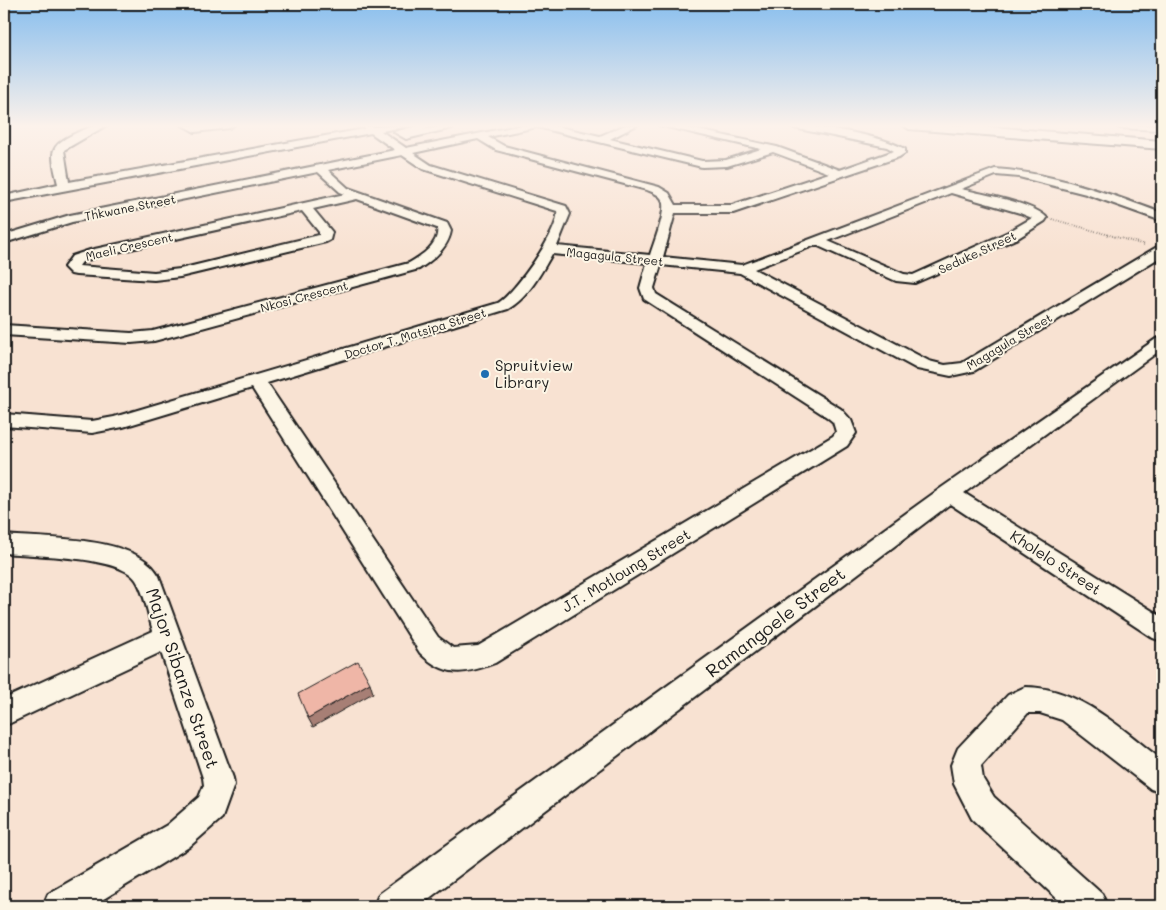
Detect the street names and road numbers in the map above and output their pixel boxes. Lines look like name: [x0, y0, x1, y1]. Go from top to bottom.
street label: Thkwane Street: [83, 190, 177, 224]
street label: Seduke Street: [935, 227, 1019, 277]
street label: Maeli Crescent: [84, 228, 174, 264]
street label: Magagula Street: [566, 243, 664, 269]
street label: Nkosi Crescent: [258, 277, 350, 315]
street label: Doctor T. Matsipa Street: [342, 304, 488, 362]
street label: Magagula Street: [963, 309, 1055, 373]
street label: J.T. Motloung Street: [558, 524, 694, 616]
street label: Kholelo Street: [1007, 525, 1105, 599]
street label: Ramangoele Street: [700, 561, 850, 683]
street label: Major Sibanze Street: [141, 584, 225, 772]

